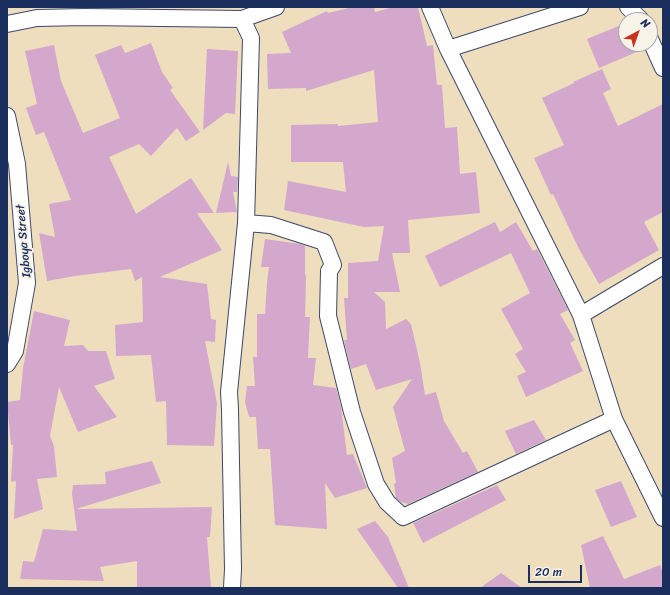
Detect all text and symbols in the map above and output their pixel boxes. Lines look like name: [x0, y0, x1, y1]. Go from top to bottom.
north arrow: [618, 12, 658, 52]
text: N: [636, 14, 655, 33]
street label: Igboya Street: [14, 204, 34, 278]
scale bar: [530, 557, 584, 583]
text: 20 m: [535, 561, 562, 583]

